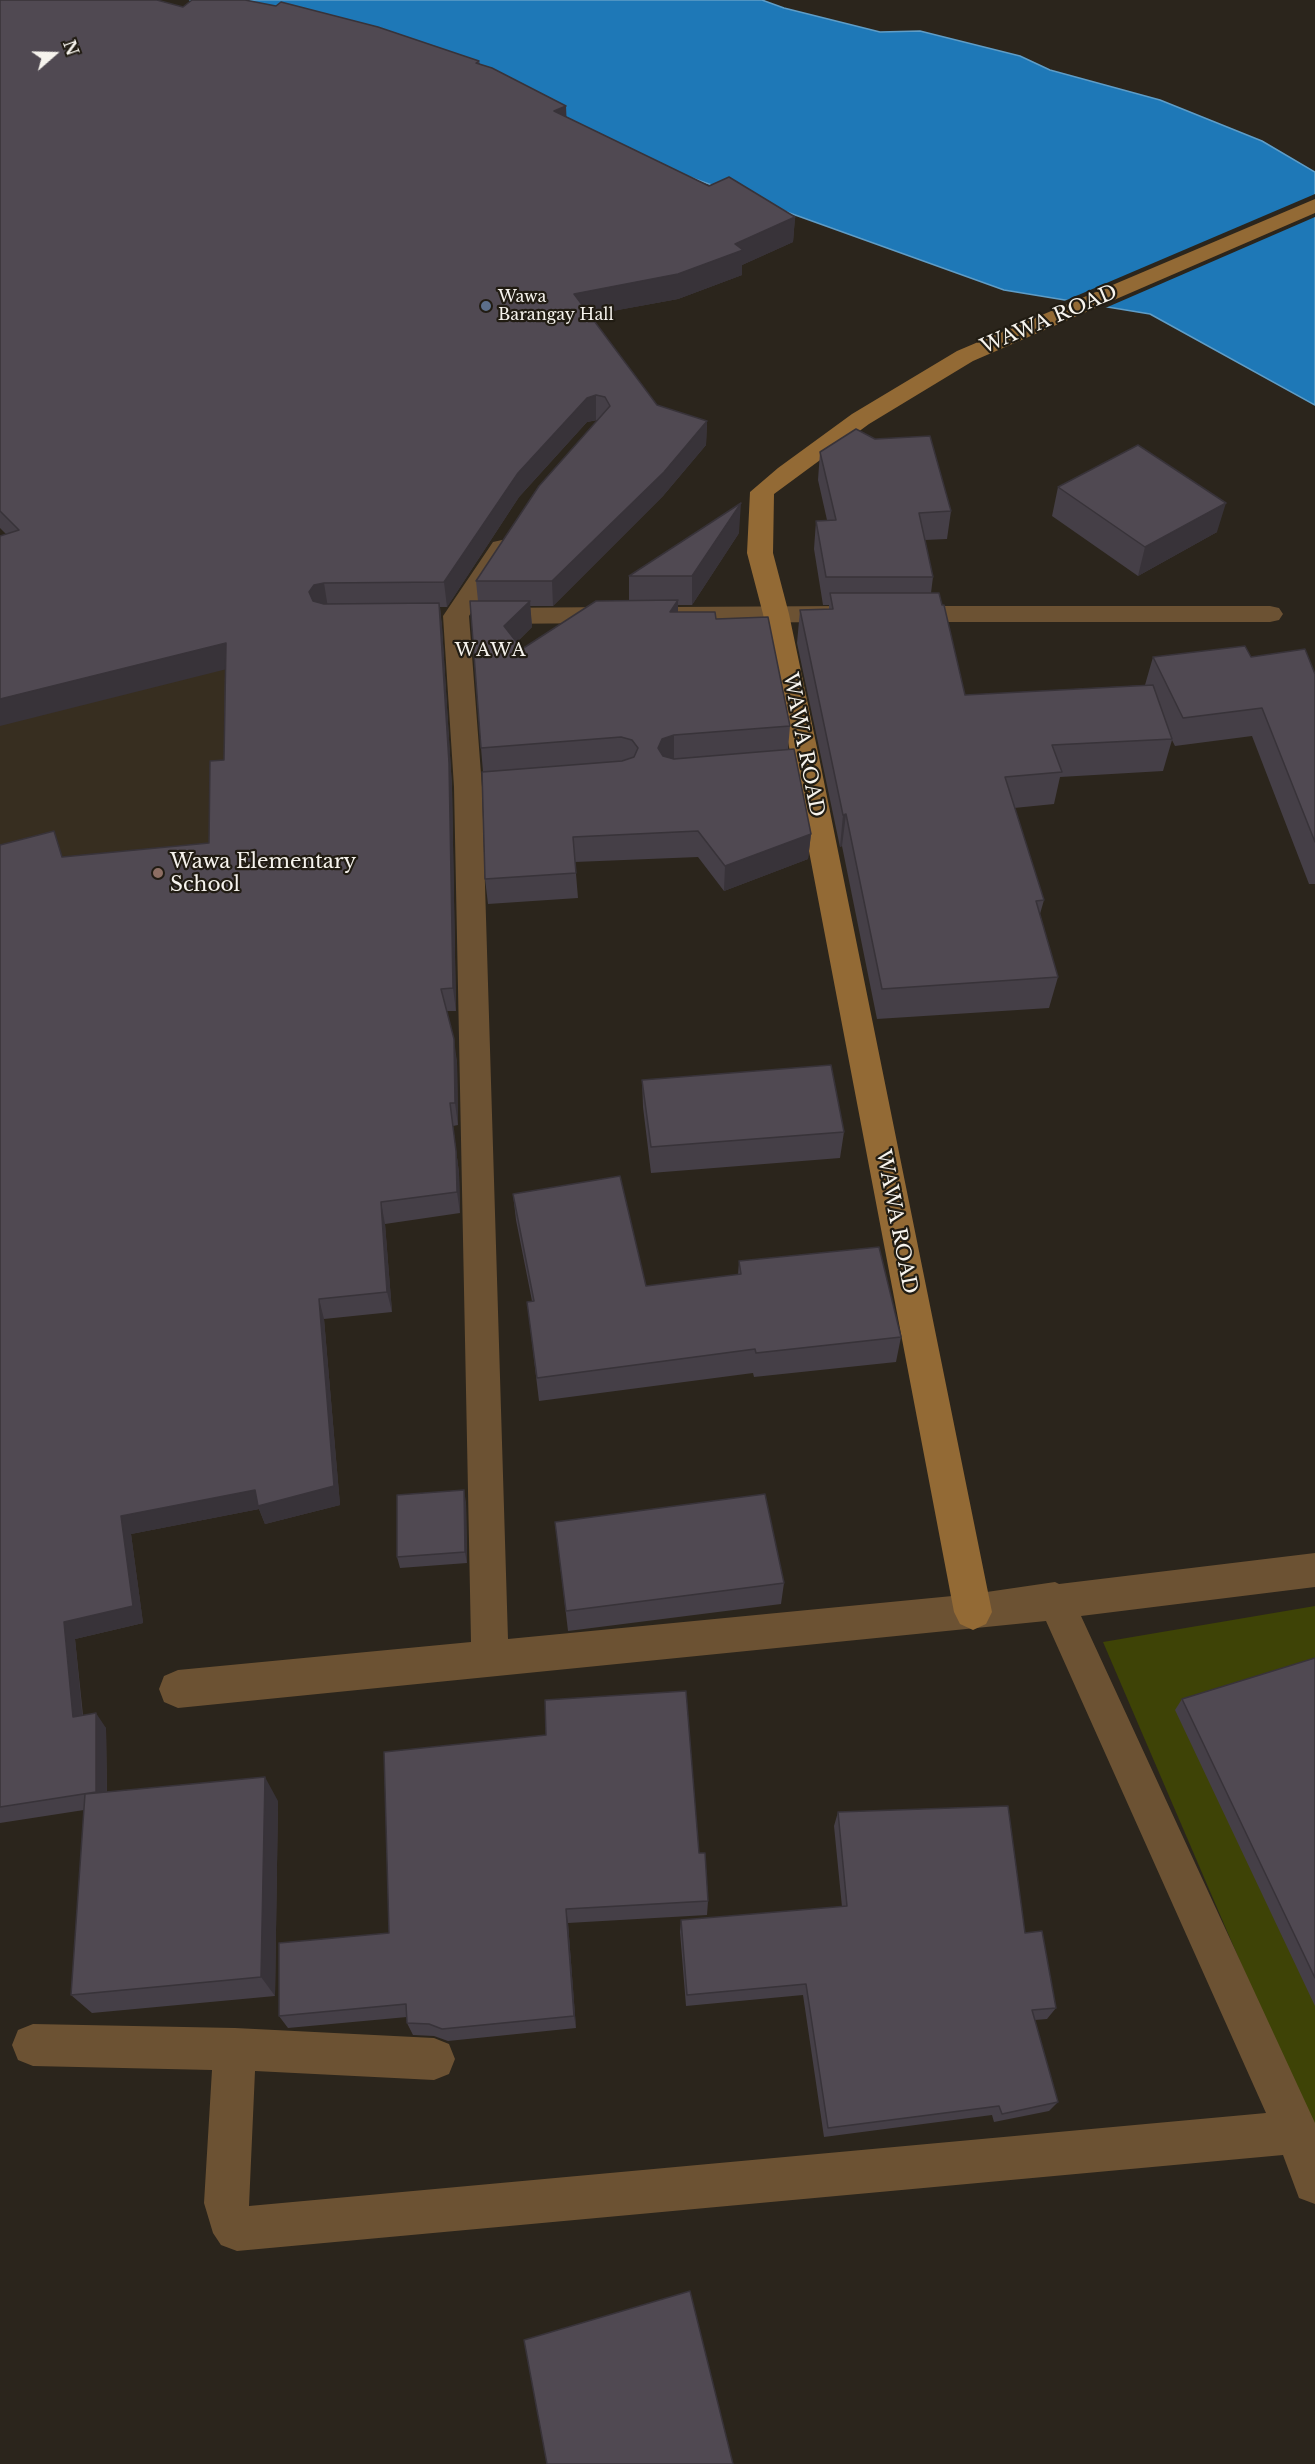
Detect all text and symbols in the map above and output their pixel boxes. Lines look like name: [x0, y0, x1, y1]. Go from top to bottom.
north arrow: [24, 24, 84, 84]
text: N: [59, 37, 83, 58]
street label: WAWA ROAD: [977, 280, 1121, 360]
place label: Wawa Barangay Hall: [498, 287, 614, 325]
marker: Wawa Barangay Hall: [479, 299, 493, 313]
district label: WAWA: [455, 640, 527, 662]
street label: WAWA ROAD: [777, 671, 829, 819]
place label: Wawa Elementary School: [170, 850, 356, 897]
marker: Wawa Elementary School: [151, 866, 165, 880]
street label: WAWA ROAD: [870, 1148, 922, 1296]

